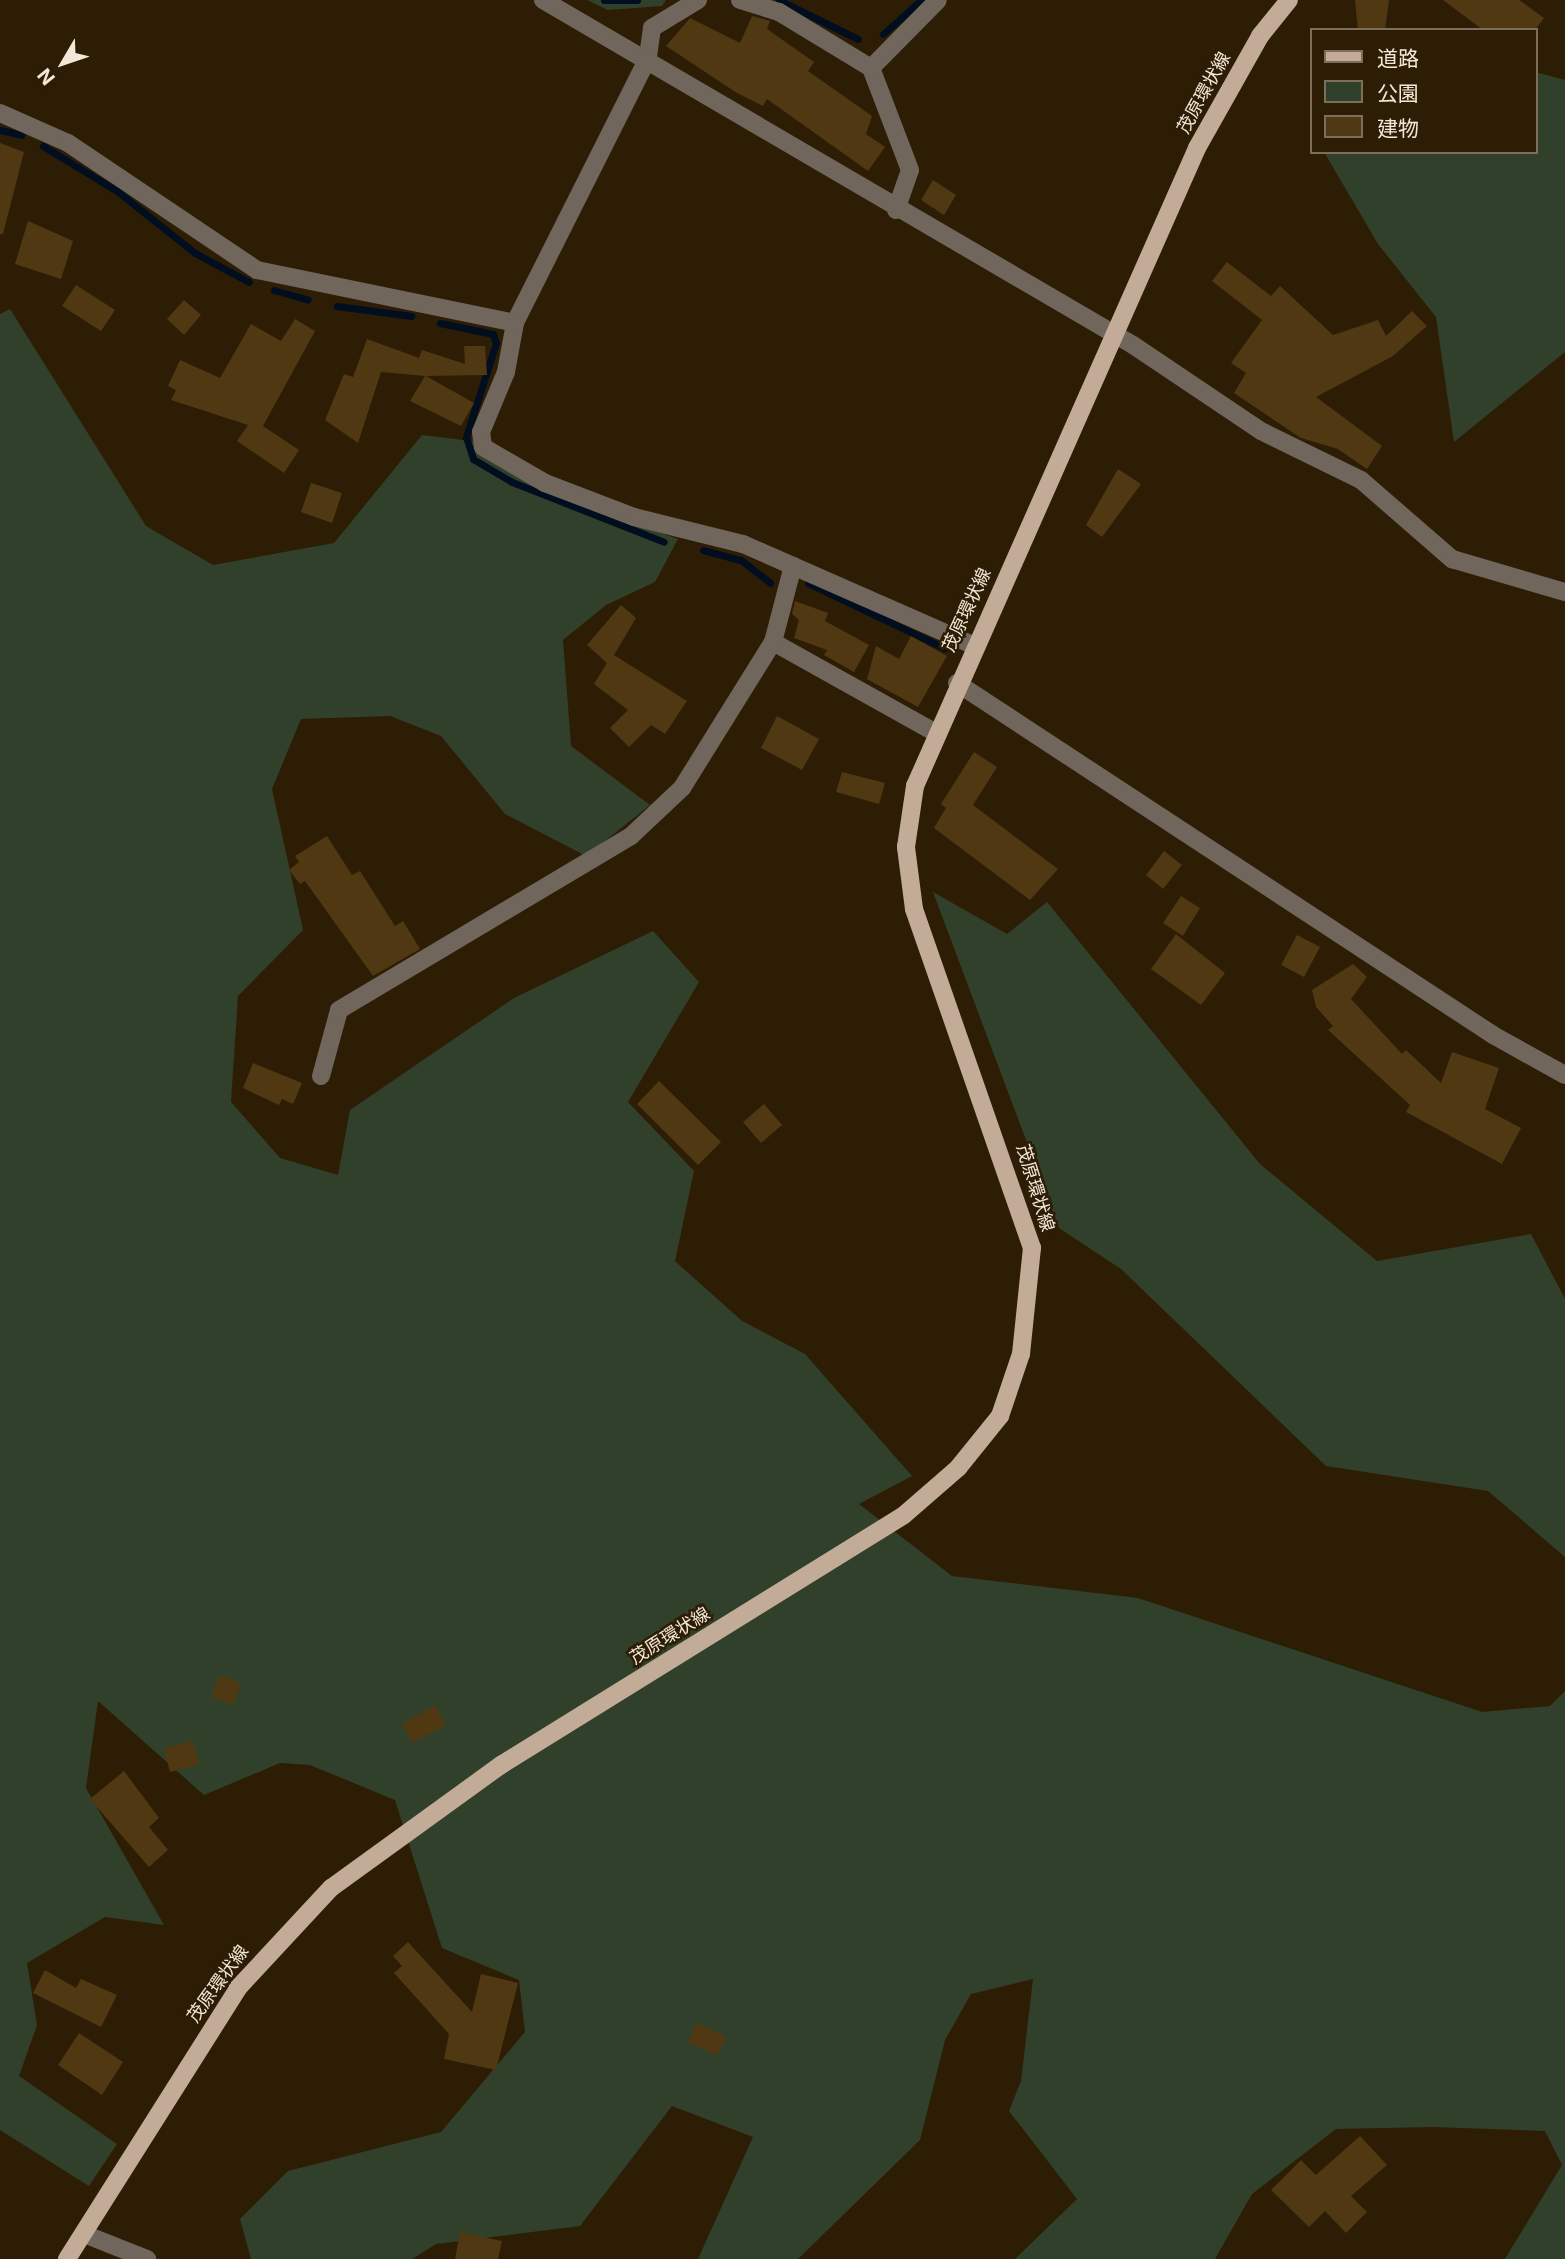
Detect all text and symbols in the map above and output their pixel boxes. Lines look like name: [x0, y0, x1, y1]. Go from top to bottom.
north arrow: [28, 28, 98, 98]
legend: [1310, 28, 1537, 154]
text: 道路: [1377, 46, 1419, 71]
street label: 茂原環状線: [1173, 48, 1235, 138]
text: N: [33, 64, 60, 89]
text: 公園: [1377, 81, 1419, 106]
text: 建物: [1377, 116, 1419, 141]
street label: 茂原環状線: [938, 565, 996, 655]
street label: 茂原環状線: [1012, 1142, 1058, 1234]
street label: 茂原環状線: [626, 1603, 714, 1669]
street label: 茂原環状線: [183, 1941, 253, 2027]

